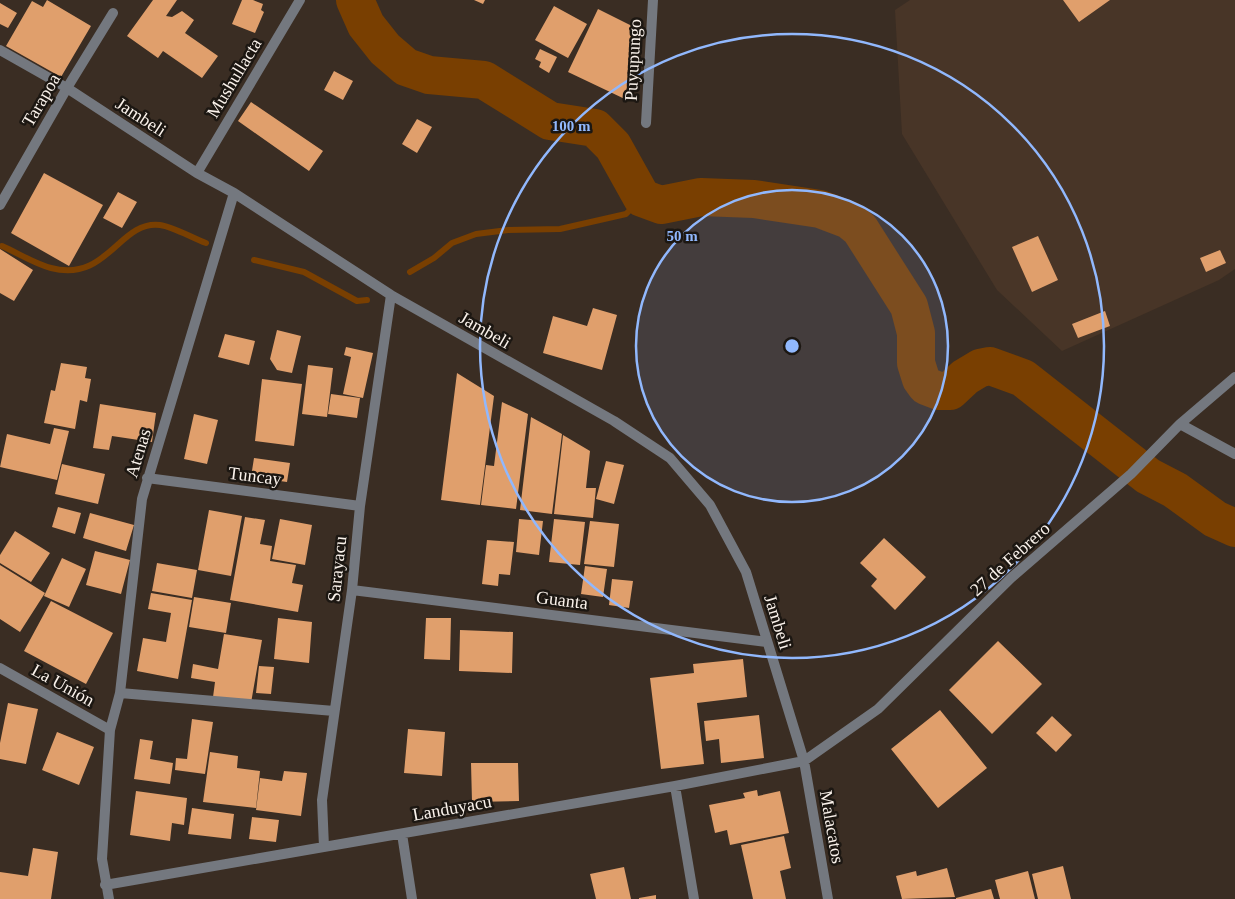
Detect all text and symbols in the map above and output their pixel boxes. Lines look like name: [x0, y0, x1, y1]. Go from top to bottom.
street label: Puyupungo: [621, 19, 645, 101]
street label: Mushullacta: [203, 35, 265, 121]
street label: Tarapoa: [18, 70, 64, 130]
street label: Jambeli: [112, 93, 170, 141]
text: 100 m: [552, 118, 591, 134]
text: 50 m: [666, 228, 698, 244]
street label: Jambeli: [456, 307, 514, 353]
centre of rings: [783, 337, 801, 355]
street label: Atenas: [121, 426, 155, 480]
street label: Tuncay: [227, 463, 283, 489]
street label: 27 de Febrero: [966, 518, 1054, 600]
street label: Sarayacu: [324, 535, 350, 603]
street label: Guanta: [535, 587, 589, 613]
street label: Jambeli: [760, 592, 796, 652]
street label: La Unión: [28, 660, 98, 710]
street label: Malacatos: [816, 789, 848, 865]
street label: Landuyacu: [411, 791, 493, 825]

